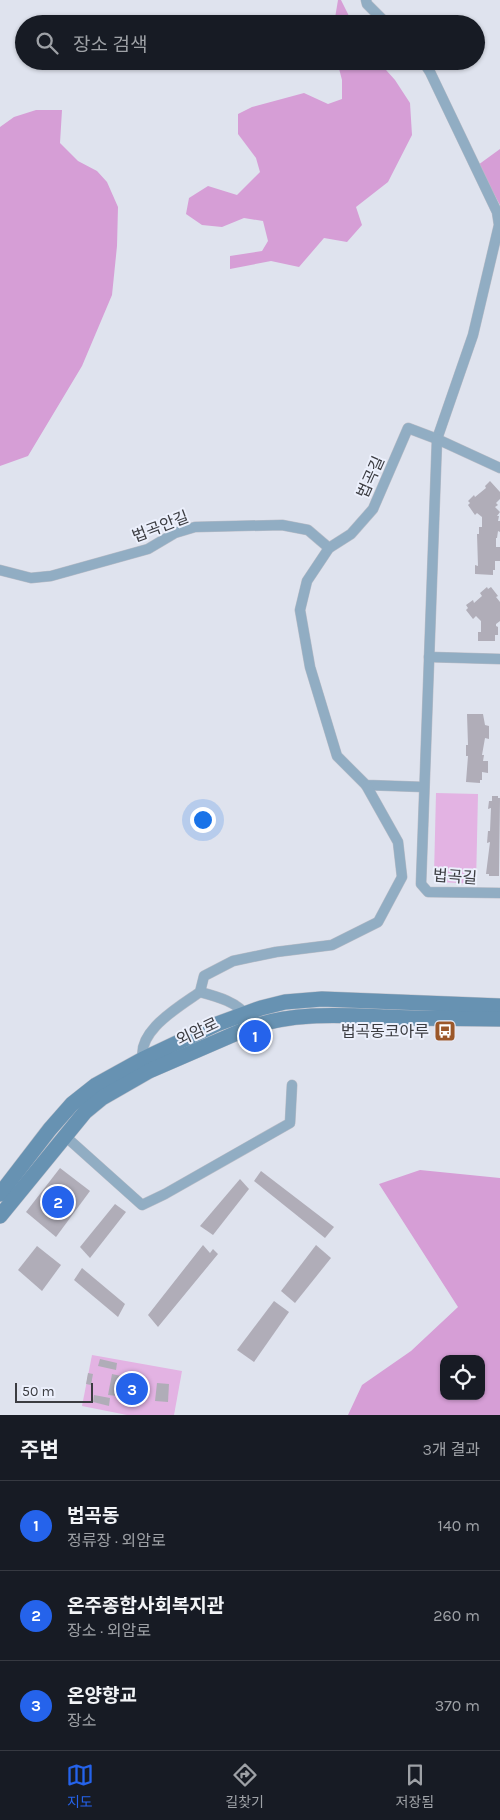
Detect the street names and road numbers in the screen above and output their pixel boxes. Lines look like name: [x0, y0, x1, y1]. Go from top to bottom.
street label: 법곡길: [353, 453, 388, 501]
street label: 법곡안길: [129, 507, 191, 546]
street label: 법곡길: [432, 865, 478, 888]
street label: 외암로: [173, 1013, 221, 1049]

